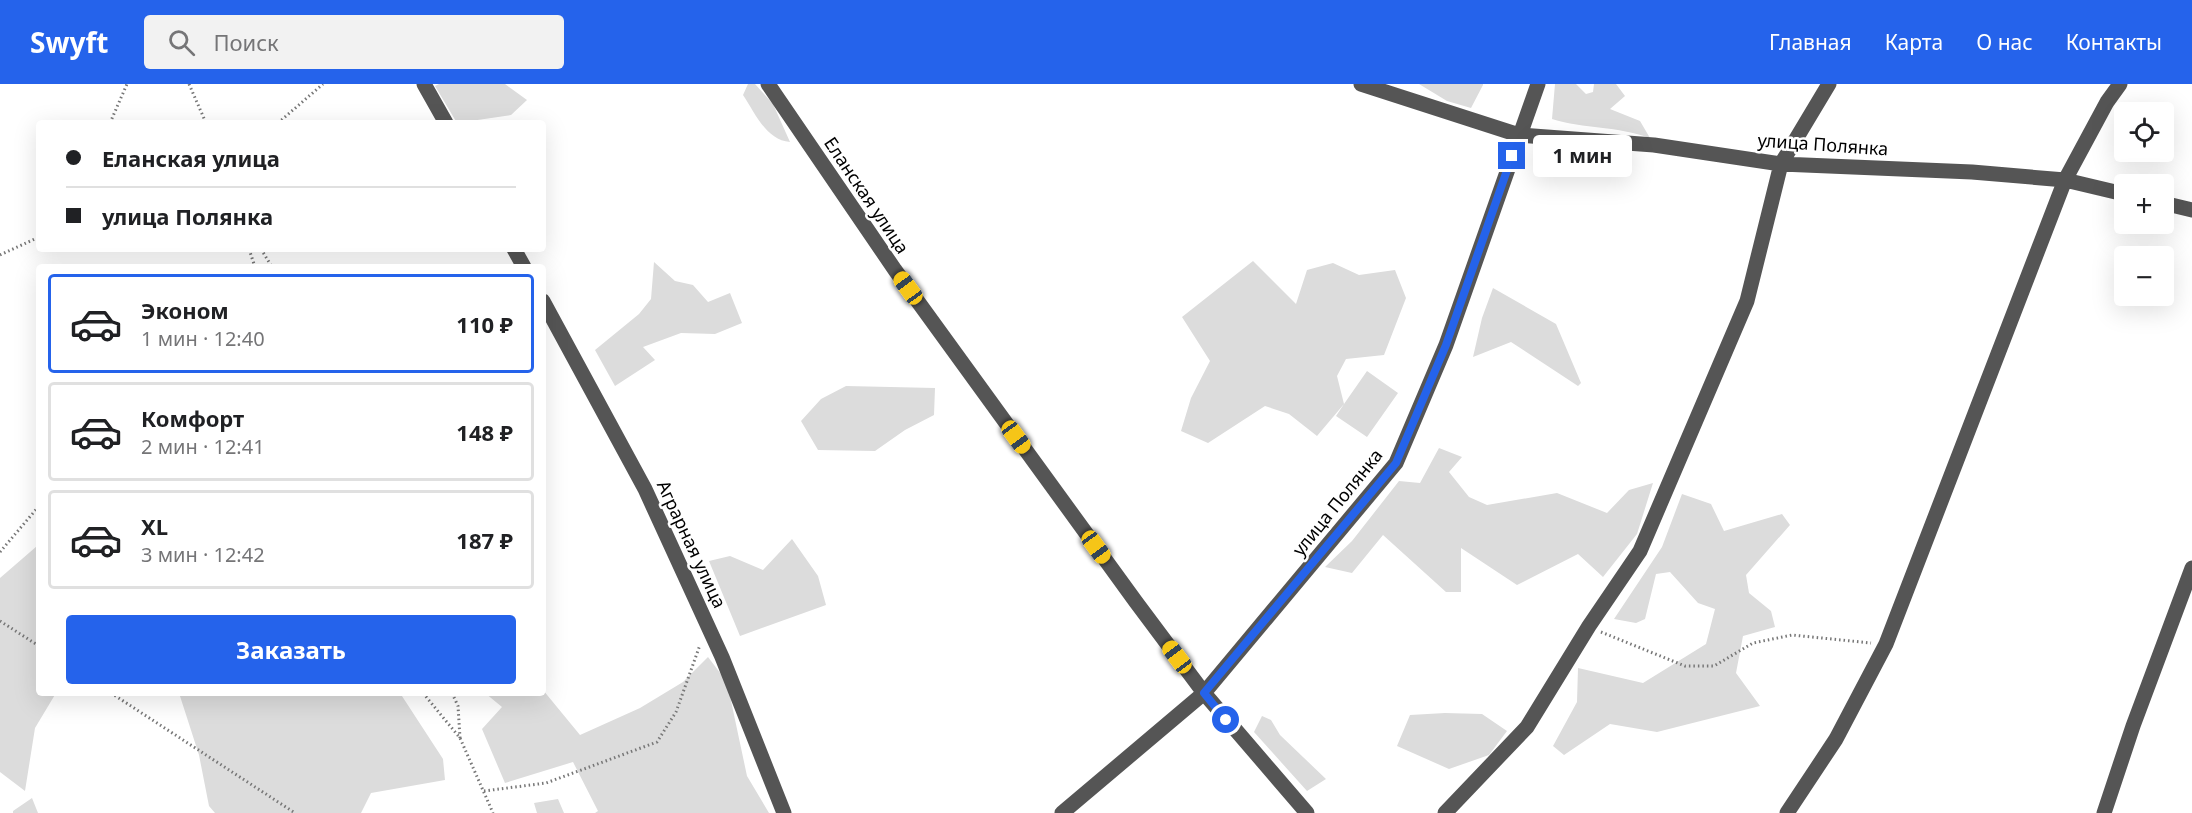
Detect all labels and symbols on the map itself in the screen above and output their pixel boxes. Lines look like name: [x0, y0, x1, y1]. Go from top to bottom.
street label: улица Полянка: [1757, 127, 1889, 161]
street label: Еланская улица: [819, 132, 915, 258]
callout: 1 мин: [1533, 135, 1632, 177]
route end: [1498, 142, 1525, 169]
car: [890, 268, 926, 308]
car: [998, 417, 1034, 457]
street label: улица Полянка: [1287, 444, 1387, 560]
street label: Аграрная улица: [652, 476, 732, 612]
car: [1078, 527, 1114, 567]
car: [1159, 637, 1195, 677]
route start: [1212, 706, 1239, 733]

